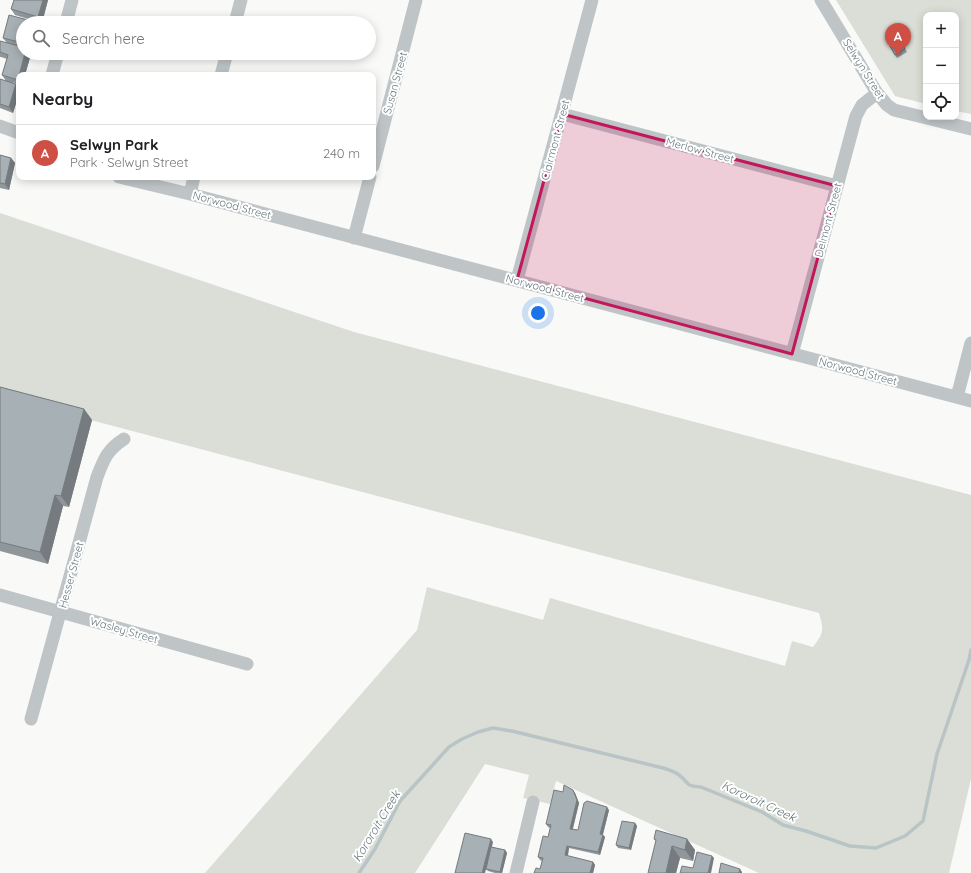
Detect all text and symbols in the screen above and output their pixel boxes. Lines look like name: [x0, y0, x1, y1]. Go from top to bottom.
map controls: [923, 12, 959, 120]
button: +: [923, 12, 959, 48]
search box: [16, 16, 376, 60]
pin: A: [885, 23, 911, 56]
icon: search: [30, 27, 52, 49]
text: Search here: [62, 29, 145, 48]
street label: Selwyn Street: [840, 36, 888, 102]
button: −: [923, 48, 959, 84]
street label: Susan Street: [380, 50, 410, 116]
button: locate: [923, 84, 959, 120]
text: Nearby: [32, 88, 93, 109]
street label: Clairmont Street: [538, 98, 573, 182]
street label: Merlow Street: [664, 134, 736, 166]
text: Selwyn Park: [70, 135, 159, 154]
text: A: [41, 145, 49, 161]
text: 240 m: [323, 145, 360, 161]
text: Park · Selwyn Street: [70, 154, 188, 170]
street label: Delmont Street: [811, 181, 845, 259]
street label: Norwood Street: [191, 188, 273, 222]
street label: Norwood Street: [504, 271, 586, 305]
your location: [528, 303, 548, 323]
street label: Norwood Street: [817, 354, 899, 388]
street label: Hesser Street: [55, 540, 87, 610]
street label: Wasley Street: [88, 614, 160, 646]
water label: Kororoit Creek: [719, 777, 800, 825]
water label: Kororoit Creek: [349, 786, 404, 864]

